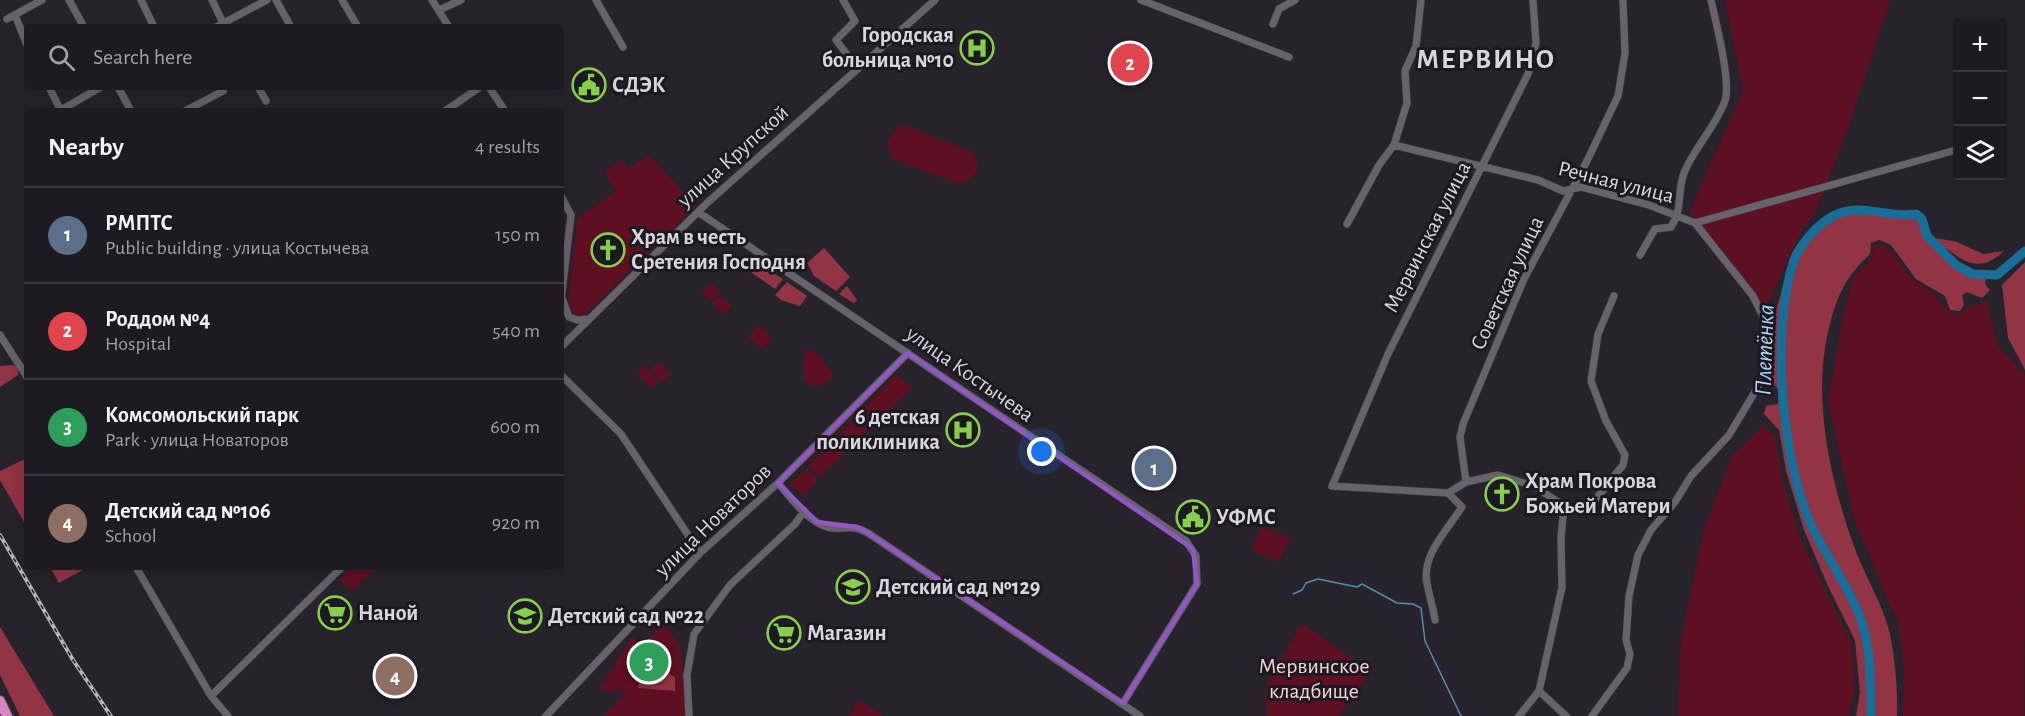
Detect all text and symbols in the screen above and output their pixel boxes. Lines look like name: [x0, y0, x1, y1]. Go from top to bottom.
map controls: [1953, 18, 2007, 180]
button: +: [1953, 18, 2007, 72]
search box: [24, 24, 564, 90]
place label: Городская больница №10: [822, 24, 954, 71]
hospital icon: Городская больница №10: [959, 30, 995, 66]
pin: 2: [1110, 40, 1150, 86]
icon: search: [45, 41, 78, 74]
text: Search here: [93, 46, 192, 68]
district label: МЕРВИНО: [1416, 46, 1556, 74]
public building icon: СДЭК: [571, 67, 607, 103]
button: −: [1953, 72, 2007, 126]
place label: СДЭК: [612, 74, 666, 96]
street label: улица Крупской: [673, 101, 793, 212]
button: layers: [1953, 126, 2007, 180]
text: Nearby: [48, 134, 124, 160]
text: 4 results: [475, 137, 540, 157]
street label: Речная улица: [1556, 157, 1676, 207]
street label: Мервинская улица: [1379, 158, 1475, 316]
text: РМПТС: [105, 212, 173, 234]
street label: Советская улица: [1466, 213, 1548, 353]
text: 1: [64, 225, 71, 245]
text: 150 m: [495, 225, 540, 245]
place label: Храм в честь Сретения Господня: [631, 226, 806, 273]
church icon: Храм в честь Сретения Господня: [590, 232, 626, 268]
text: Public building · улица Костычева: [105, 238, 369, 258]
water label: Плетёнка: [1751, 304, 1779, 396]
text: Роддом №4: [105, 308, 210, 330]
text: 2: [63, 321, 72, 341]
text: 540 m: [492, 321, 540, 341]
street label: улица Костычева: [901, 321, 1038, 426]
text: Hospital: [105, 334, 171, 354]
text: Комсомольский парк: [105, 404, 299, 426]
place label: 6 детская поликлиника: [816, 406, 940, 453]
hospital icon: 6 детская поликлиника: [945, 412, 981, 448]
text: 3: [63, 417, 72, 437]
text: 600 m: [490, 417, 540, 437]
text: Park · улица Новаторов: [105, 430, 289, 450]
your location: [1027, 437, 1056, 466]
pin: 1: [1134, 446, 1174, 490]
street label: улица Новаторов: [650, 459, 775, 581]
place label: Храм Покрова Божьей Матери: [1525, 470, 1671, 517]
church icon: Храм Покрова Божьей Матери: [1484, 476, 1520, 512]
public building icon: УФМС: [1175, 499, 1211, 535]
text: Детский сад №106: [105, 500, 271, 522]
place label: УФМС: [1216, 506, 1276, 528]
text: 4: [62, 513, 73, 533]
text: 920 m: [492, 513, 540, 533]
text: School: [105, 526, 157, 546]
school or university icon: Детский сад №129: [835, 569, 871, 605]
place label: Детский сад №129: [876, 576, 1040, 598]
supermarket icon: Наной: [317, 595, 353, 631]
school or university icon: Детский сад №22: [507, 598, 543, 634]
place label: Наной: [358, 602, 418, 624]
place label: Детский сад №22: [548, 605, 704, 627]
supermarket icon: Магазин: [766, 615, 802, 651]
place label: Магазин: [807, 622, 887, 644]
pin: 3: [630, 640, 668, 684]
pin: 4: [376, 654, 414, 698]
park label: Мервинское кладбище: [1258, 655, 1370, 702]

